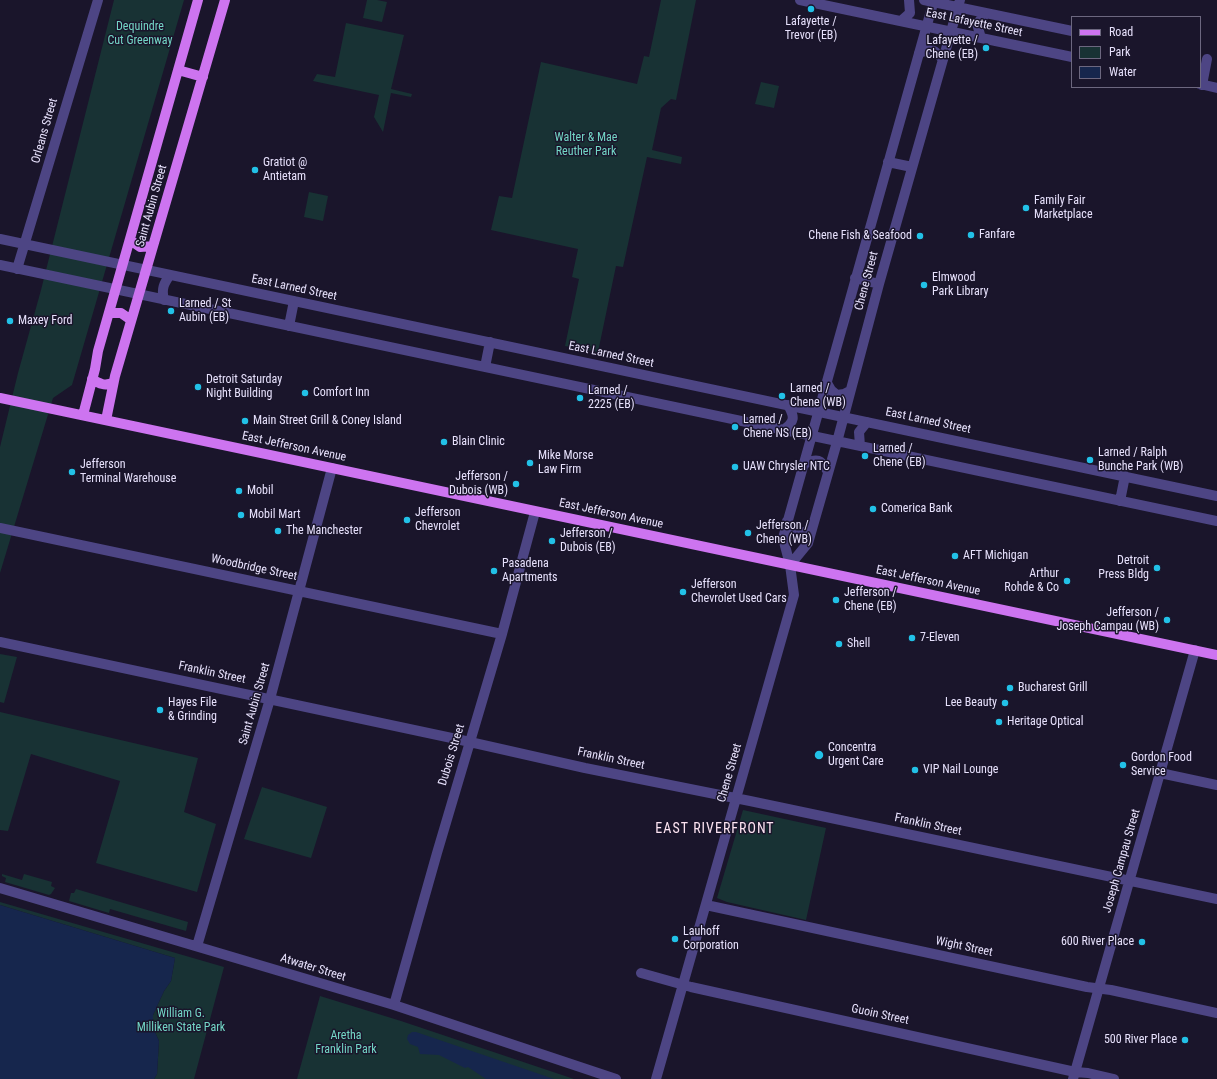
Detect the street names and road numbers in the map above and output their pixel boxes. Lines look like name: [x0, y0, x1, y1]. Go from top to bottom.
street label: East Lafayette Street: [924, 6, 1024, 40]
street label: Orleans Street: [29, 97, 61, 165]
street label: Saint Aubin Street: [133, 163, 171, 249]
street label: Chene Street: [852, 250, 882, 312]
street label: East Larned Street: [250, 272, 338, 304]
street label: East Larned Street: [567, 339, 655, 371]
street label: East Larned Street: [884, 405, 972, 437]
street label: East Jefferson Avenue: [241, 429, 347, 465]
street label: East Jefferson Avenue: [558, 496, 664, 532]
street label: Woodbridge Street: [210, 552, 298, 584]
street label: East Jefferson Avenue: [875, 563, 981, 599]
street label: Franklin Street: [177, 659, 247, 687]
street label: Saint Aubin Street: [236, 661, 274, 747]
street label: Dubois Street: [436, 722, 468, 788]
street label: Chene Street: [715, 742, 745, 804]
street label: Franklin Street: [576, 745, 646, 773]
street label: Joseph Campau Street: [1100, 807, 1144, 915]
street label: Franklin Street: [893, 811, 963, 839]
street label: Wight Street: [934, 934, 994, 960]
street label: Atwater Street: [279, 951, 347, 985]
street label: Guoin Street: [850, 1002, 910, 1028]

